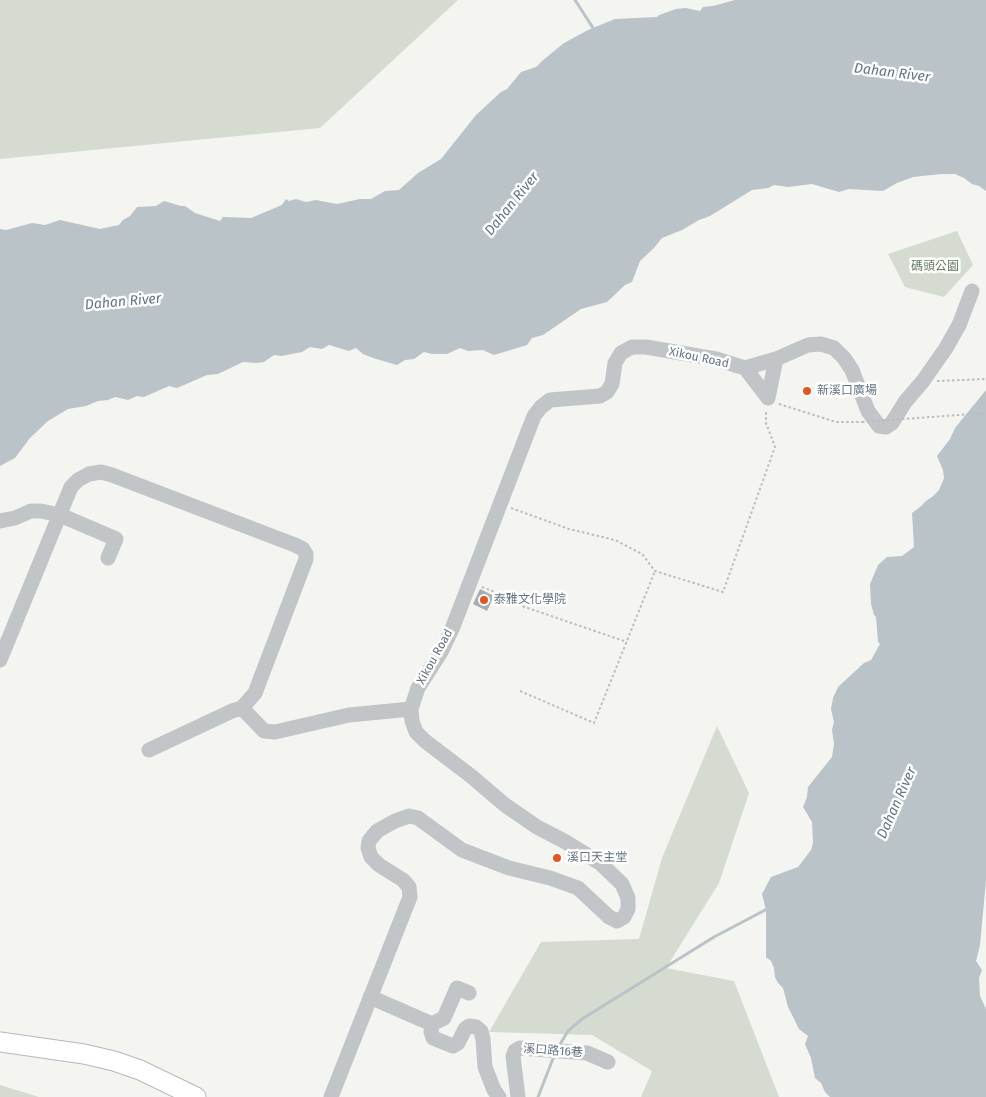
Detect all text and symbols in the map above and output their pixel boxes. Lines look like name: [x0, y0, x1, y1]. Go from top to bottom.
water label: Dahan River: [853, 60, 931, 86]
water label: Dahan River: [481, 169, 543, 239]
park label: 碼頭公園: [911, 260, 959, 274]
water label: Dahan River: [84, 290, 162, 314]
street label: Xikou Road: [668, 345, 730, 371]
place label: 新溪口廣場: [817, 384, 877, 398]
marker: 新溪口廣場: [801, 385, 813, 397]
place label: 泰雅文化學院: [494, 593, 566, 607]
marker: 泰雅文化學院: [478, 594, 490, 606]
street label: Xikou Road: [414, 627, 456, 687]
water label: Dahan River: [874, 765, 920, 841]
place label: 溪口天主堂: [567, 851, 627, 865]
marker: 溪口天主堂: [551, 852, 563, 864]
street label: 溪口路16巷: [523, 1042, 583, 1060]

